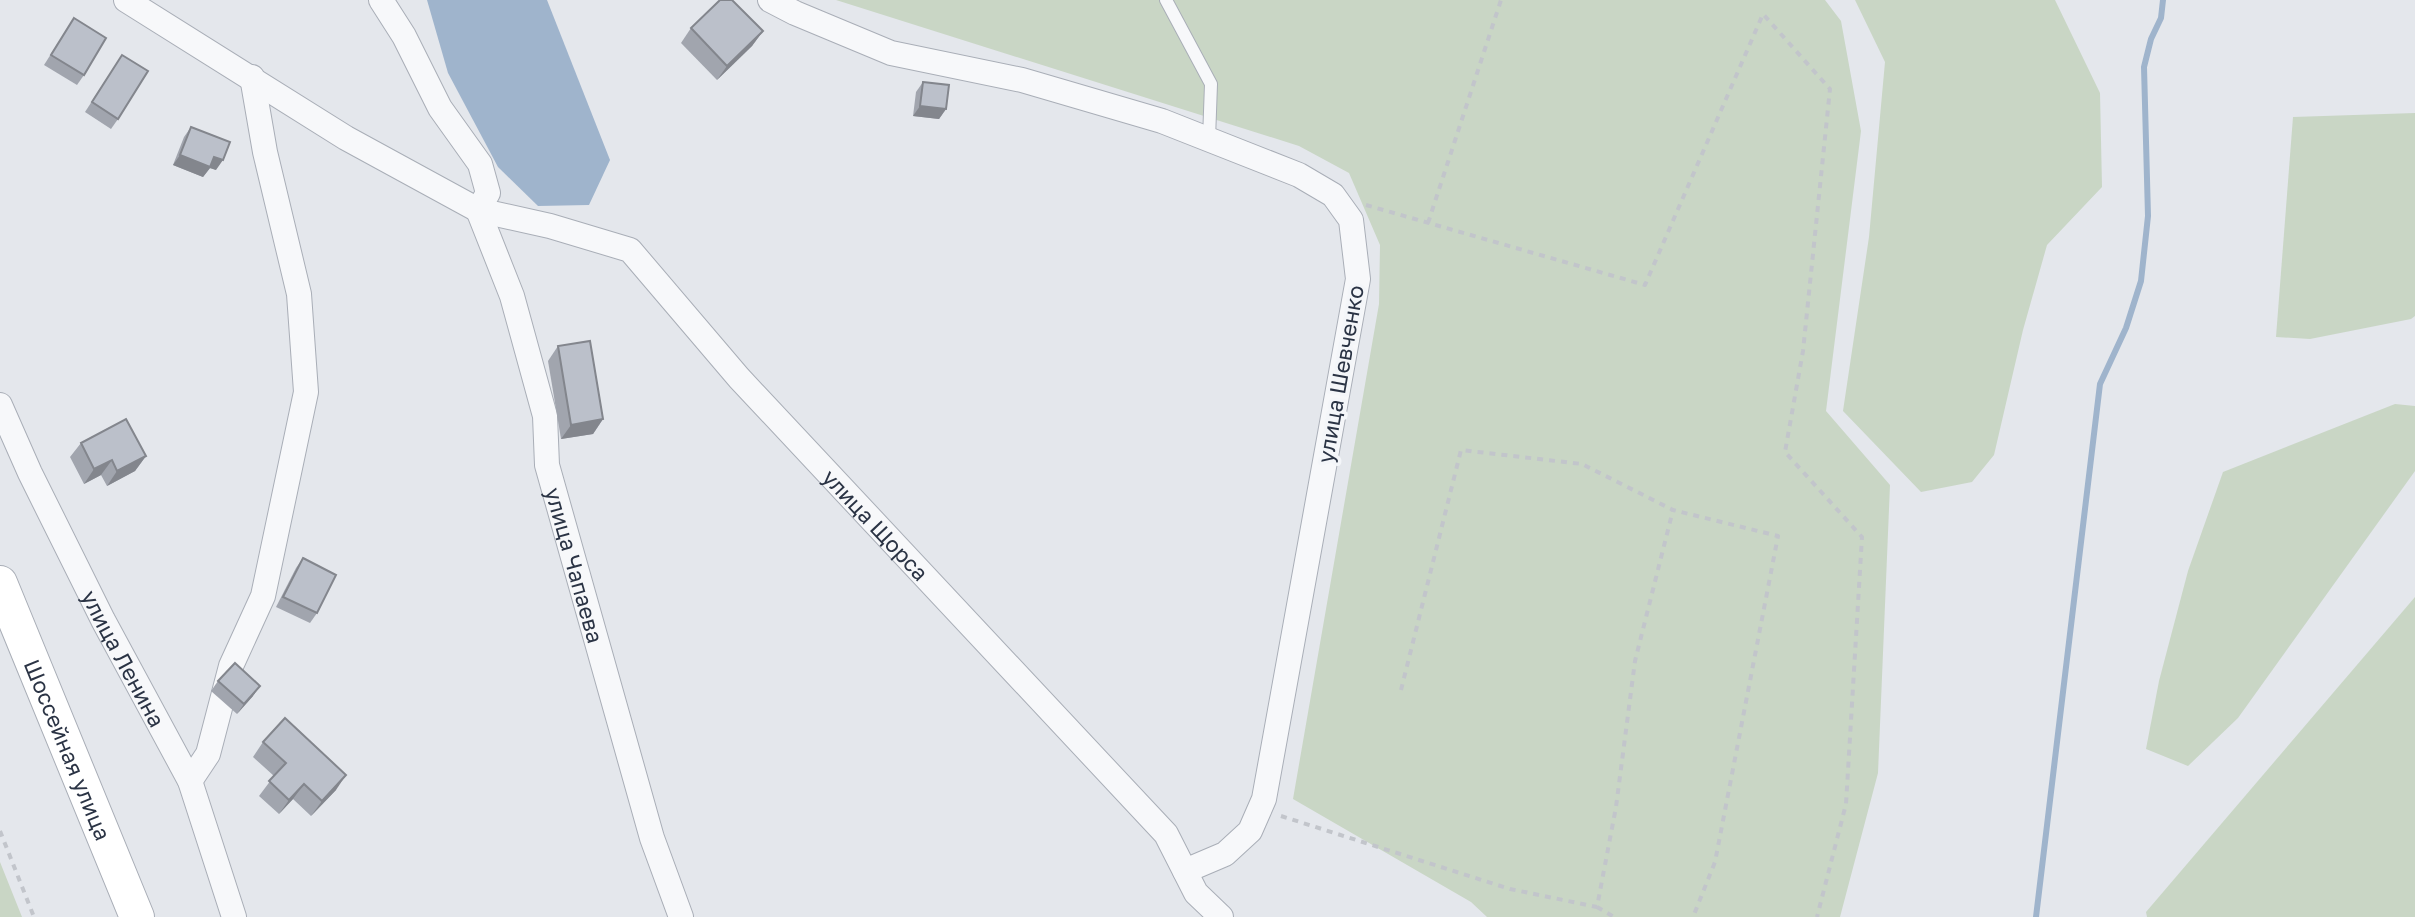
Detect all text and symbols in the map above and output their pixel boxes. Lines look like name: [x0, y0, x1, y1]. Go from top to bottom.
street label: улица Шевченко: [1311, 283, 1369, 465]
street label: улица Щорса: [817, 463, 935, 586]
street label: улица Чапаева: [540, 484, 610, 646]
street label: улица Ленина: [77, 585, 172, 731]
street label: Шоссейная улица: [19, 655, 117, 844]

